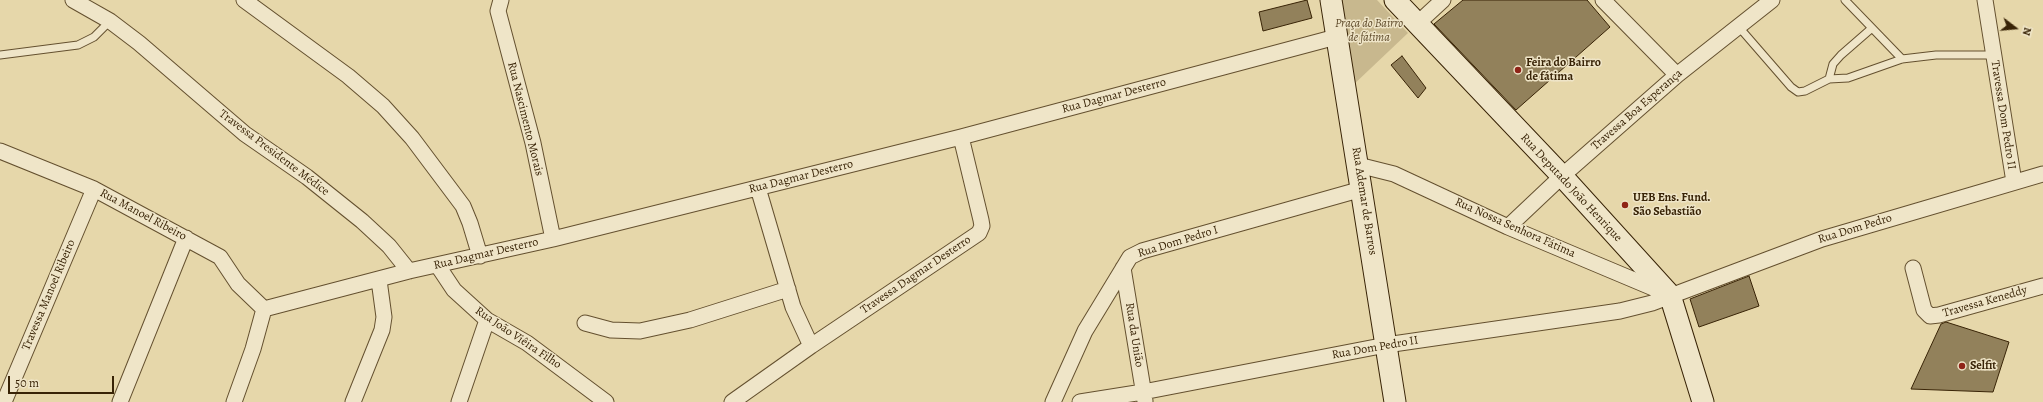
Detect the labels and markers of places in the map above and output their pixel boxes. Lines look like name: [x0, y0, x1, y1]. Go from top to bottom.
place label: Feira do Bairro de fátima: [1526, 56, 1601, 84]
marker: Feira do Bairro de fátima: [1513, 65, 1523, 75]
place label: UEB Ens. Fund. São Sebastião: [1633, 191, 1711, 219]
marker: UEB Ens. Fund. São Sebastião: [1620, 200, 1630, 210]
place label: Selfit: [1970, 359, 1996, 373]
marker: Selfit: [1957, 361, 1967, 371]

